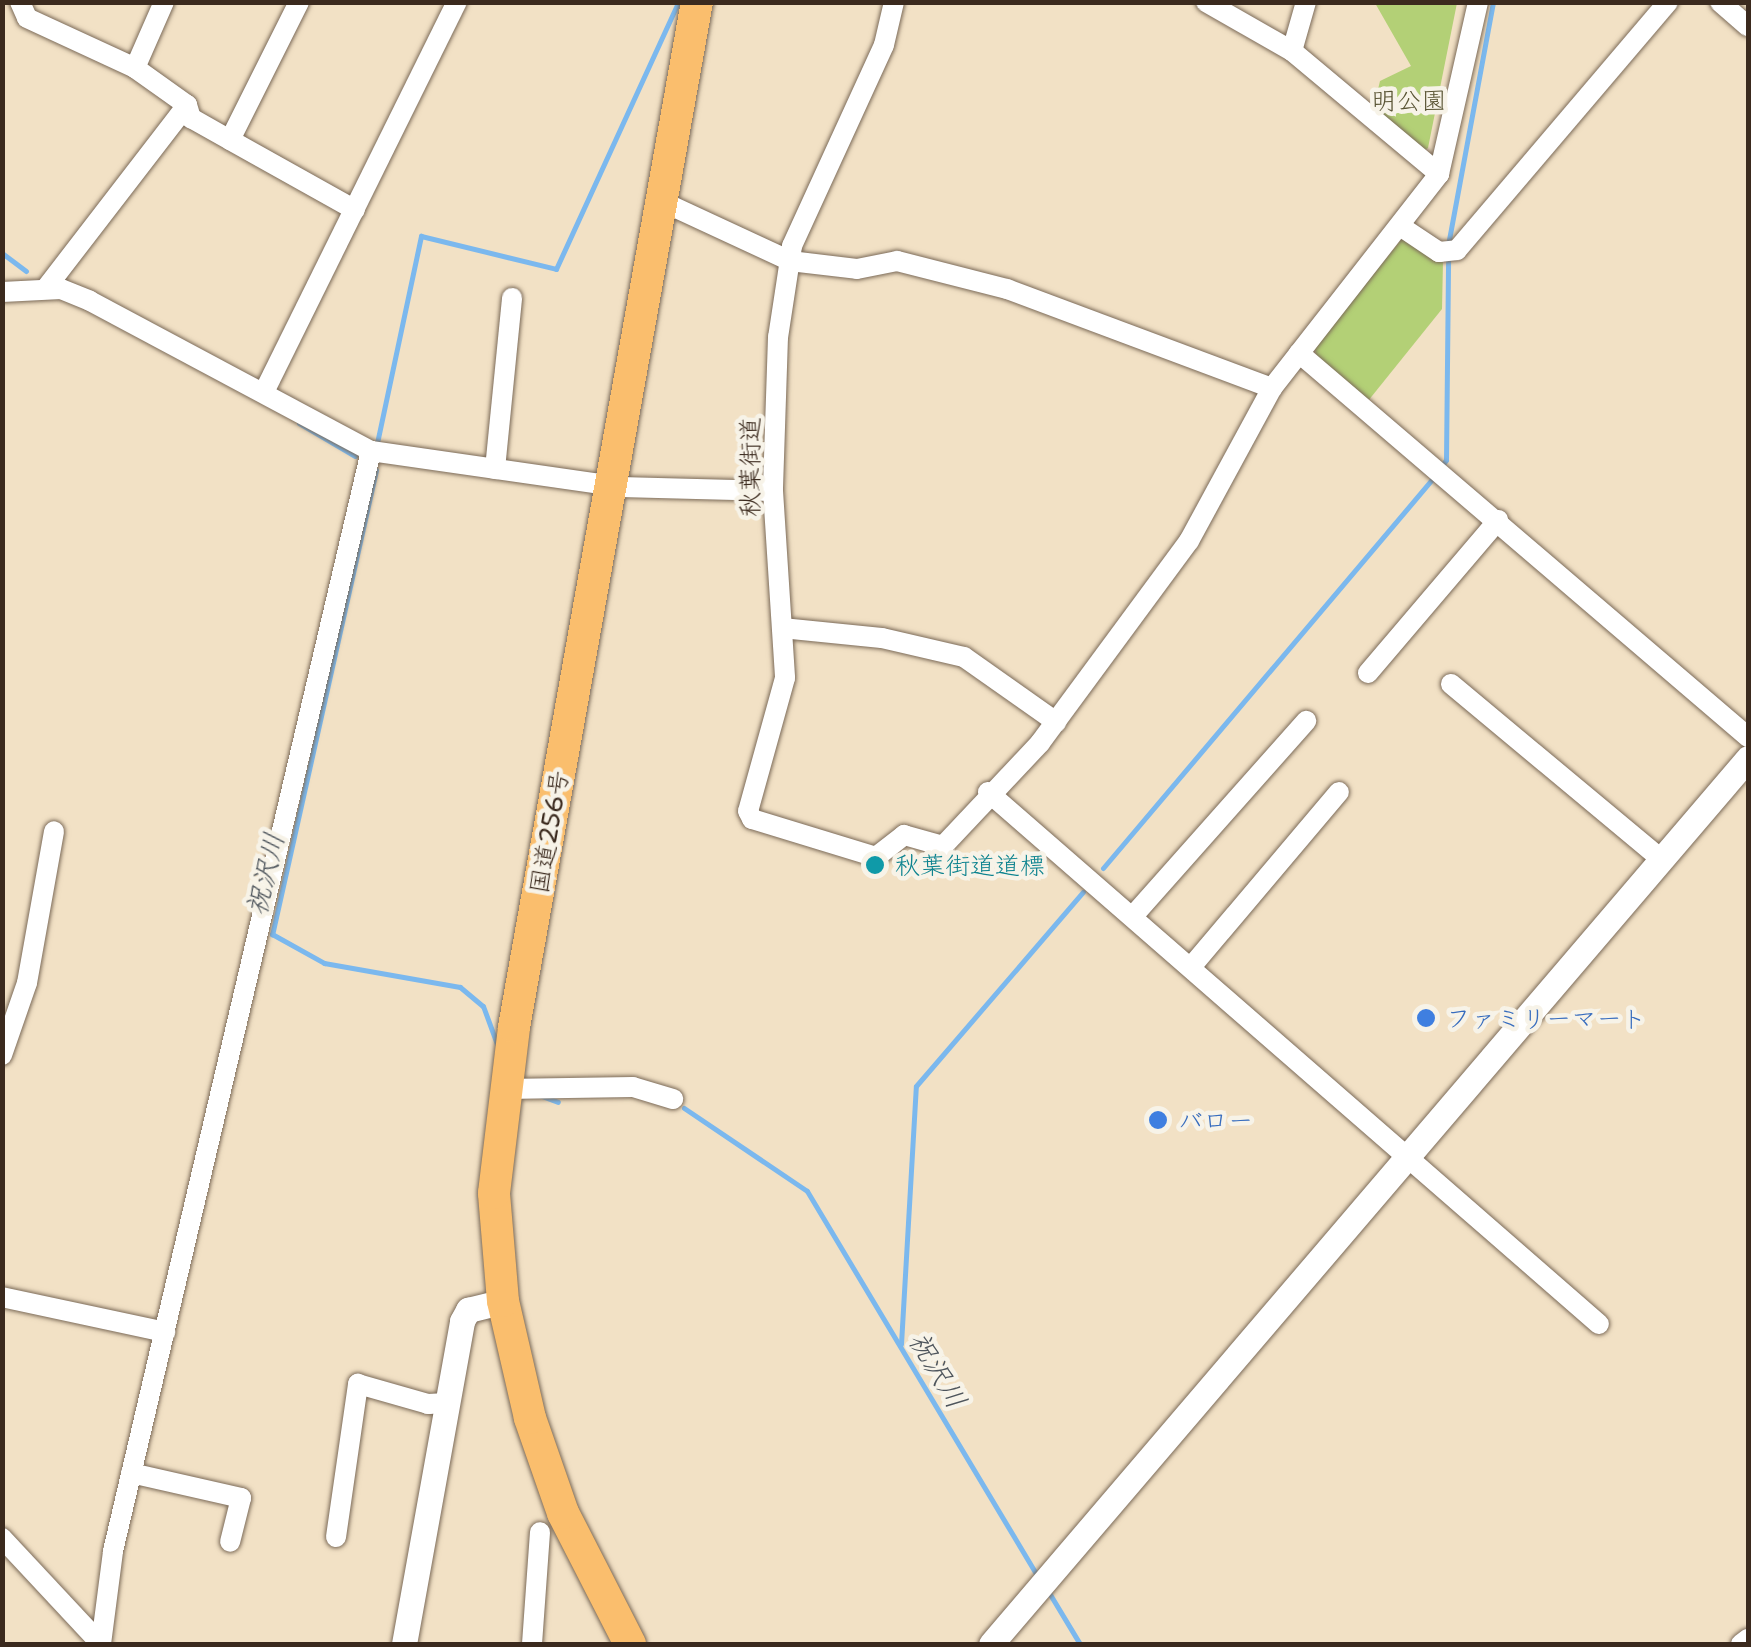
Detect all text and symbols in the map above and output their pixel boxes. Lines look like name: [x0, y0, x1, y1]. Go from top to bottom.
park label: 明公園: [1372, 85, 1446, 115]
street label: 秋葉街道: [735, 417, 765, 517]
street label: 国道256号: [523, 768, 575, 896]
water label: 祝沢川: [239, 829, 291, 919]
place label: 秋葉街道道標: [895, 850, 1045, 880]
marker: 秋葉街道道標: [864, 854, 886, 876]
place label: ファミリーマート: [1446, 1003, 1646, 1033]
marker: ファミリーマート: [1415, 1007, 1437, 1029]
place label: バロー: [1178, 1105, 1253, 1135]
marker: バロー: [1147, 1109, 1169, 1131]
water label: 祝沢川: [902, 1325, 974, 1415]

